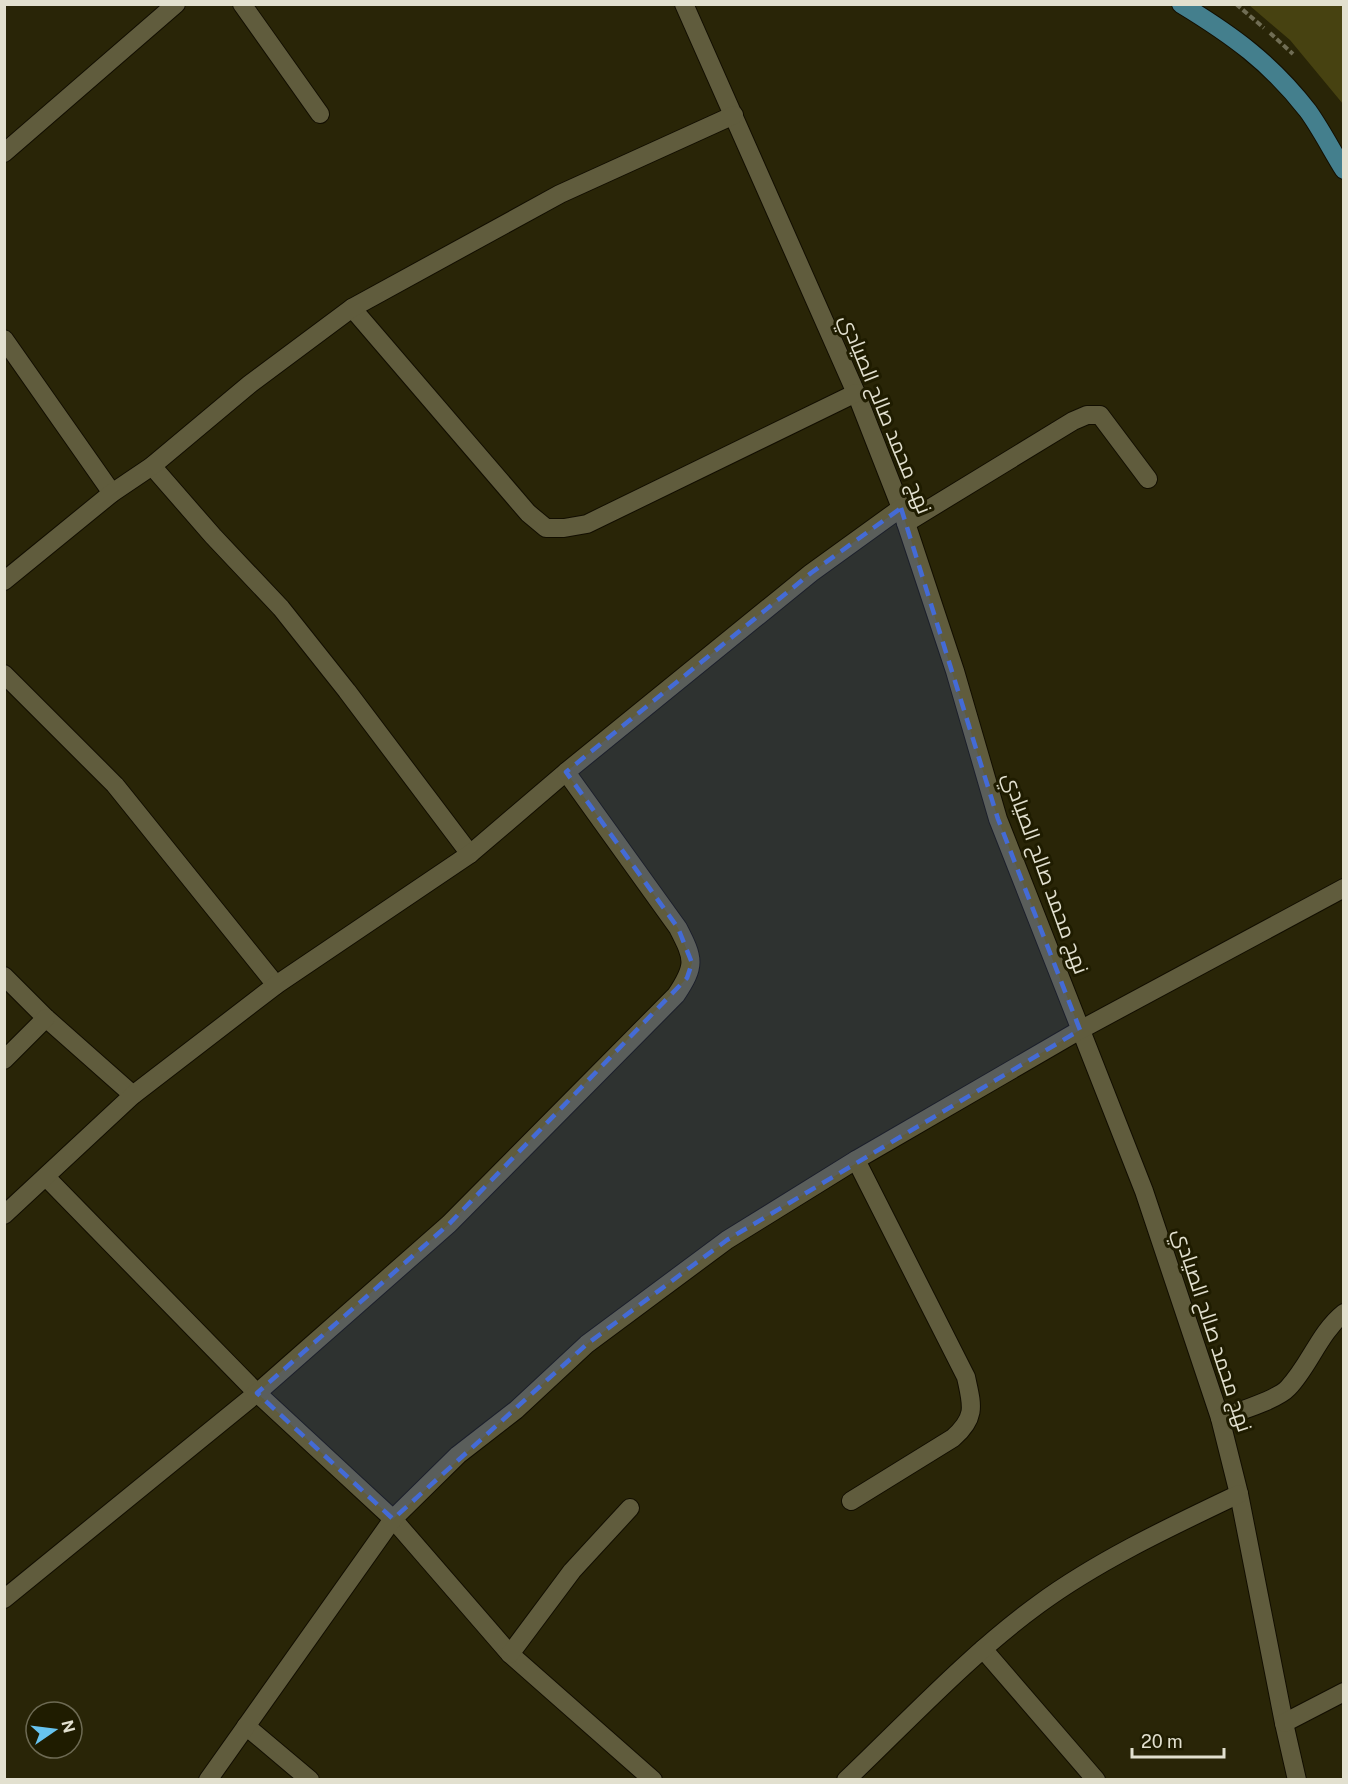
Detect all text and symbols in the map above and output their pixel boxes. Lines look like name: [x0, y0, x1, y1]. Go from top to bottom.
street label: نهج محمد صالح الصيادي: [831, 311, 937, 519]
street label: نهج محمد صالح الصيادي: [994, 769, 1094, 979]
street label: نهج محمد صالح الصيادي: [1164, 1225, 1258, 1436]
north arrow: [24, 1700, 84, 1760]
text: N: [57, 1718, 79, 1735]
scale bar: [1132, 1721, 1224, 1759]
text: 20 m: [1141, 1731, 1183, 1752]

